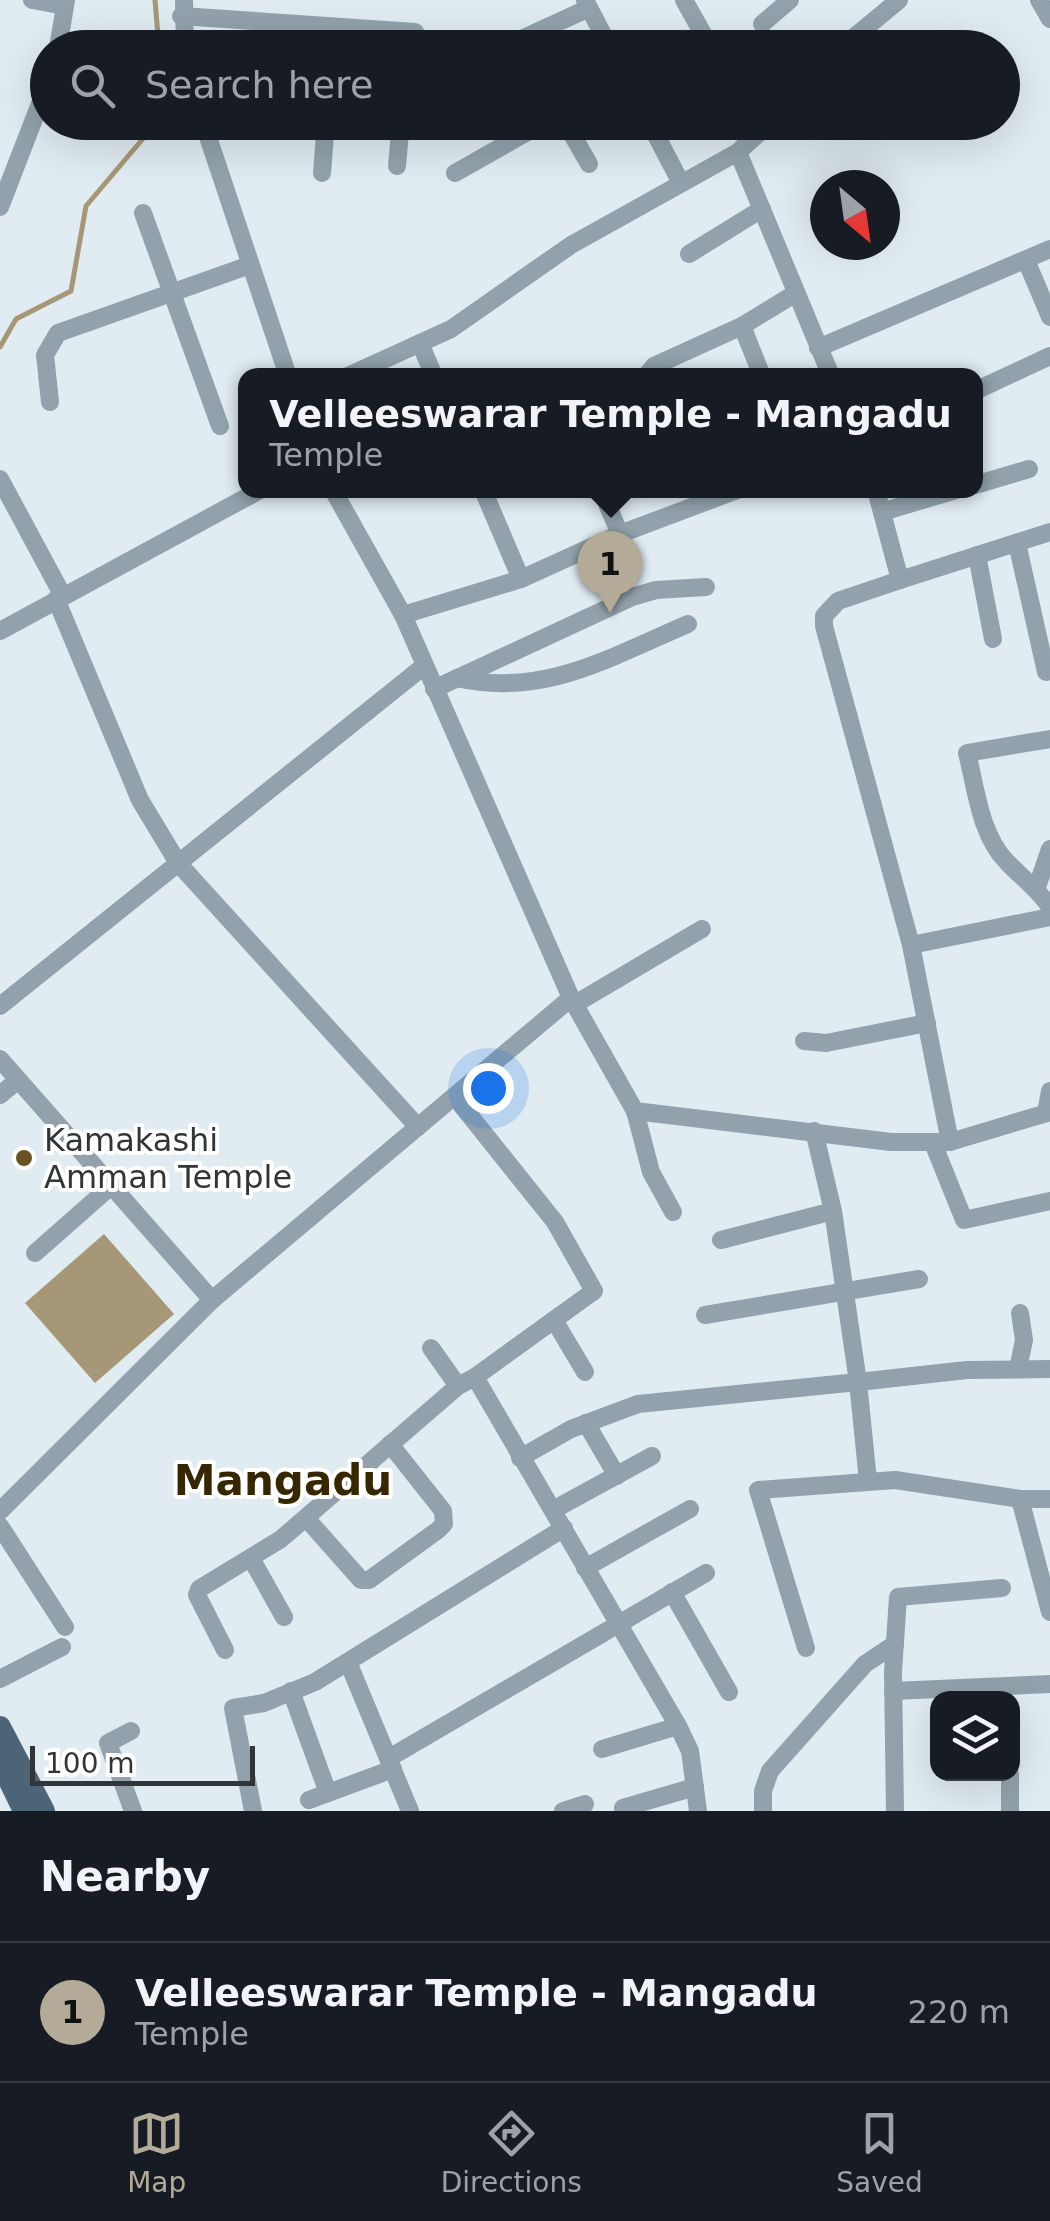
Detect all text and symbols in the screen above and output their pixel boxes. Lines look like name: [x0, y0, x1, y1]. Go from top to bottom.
search box: [30, 30, 1020, 140]
icon: search: [65, 58, 120, 113]
text: Search here: [145, 63, 373, 107]
north arrow: [810, 170, 900, 260]
popup: [238, 368, 983, 498]
text: Velleeswarar Temple - Mangadu: [269, 392, 952, 436]
text: Temple: [269, 436, 383, 474]
pin: 1: [578, 530, 642, 613]
your location: [463, 1063, 514, 1114]
place label: Kamakashi Amman Temple: [44, 1121, 292, 1196]
marker: Kamakashi Amman Temple: [13, 1147, 35, 1169]
district label: Mangadu: [174, 1456, 392, 1505]
map controls: [930, 1691, 1020, 1781]
button: layers: [930, 1691, 1020, 1781]
scale bar: [30, 1741, 255, 1786]
text: 100 m: [45, 1747, 135, 1780]
text: Nearby: [40, 1852, 210, 1901]
text: Velleeswarar Temple - Mangadu: [135, 1971, 818, 2015]
text: 1: [61, 1993, 84, 2031]
text: 220 m: [908, 1993, 1010, 2031]
text: Temple: [135, 2015, 249, 2053]
tab: Map: [127, 2106, 186, 2199]
tab: Directions: [441, 2106, 582, 2199]
tab: Saved: [836, 2106, 923, 2199]

